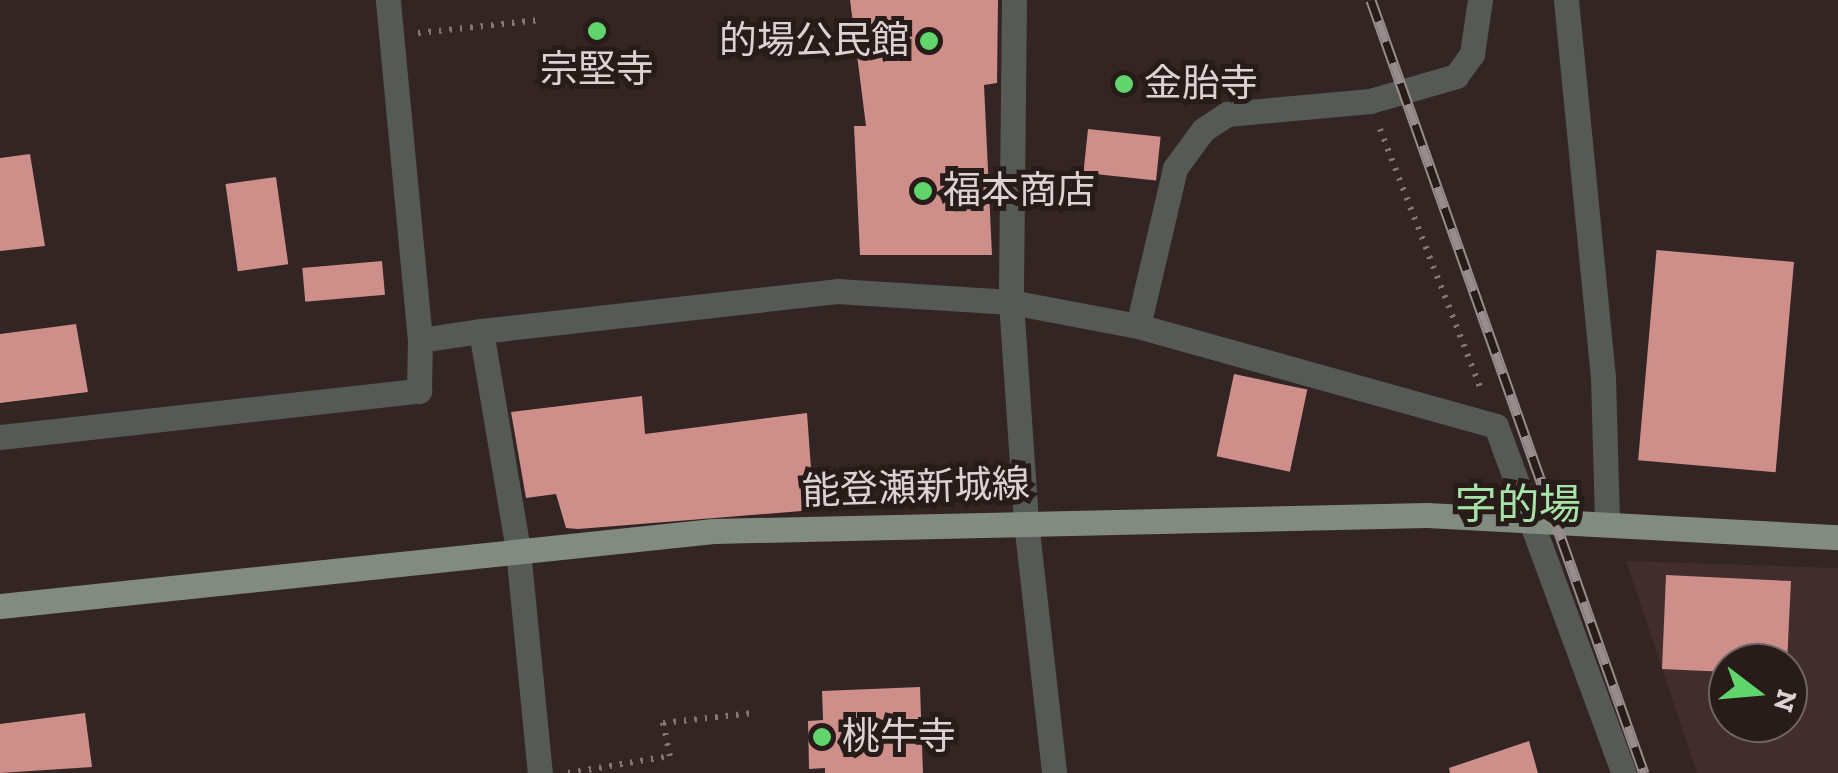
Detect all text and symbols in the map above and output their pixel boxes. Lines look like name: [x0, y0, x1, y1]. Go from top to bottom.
place label: 的場公民館: [719, 18, 909, 64]
marker: 宗堅寺: [586, 20, 608, 42]
marker: 的場公民館: [918, 30, 940, 52]
place label: 宗堅寺: [540, 47, 654, 93]
place label: 金胎寺: [1144, 61, 1258, 107]
marker: 金胎寺: [1113, 73, 1135, 95]
place label: 福本商店: [943, 168, 1095, 214]
marker: 福本商店: [912, 180, 934, 202]
street label: 能登瀬新城線: [801, 461, 1031, 515]
district label: 字的場: [1455, 480, 1581, 530]
north arrow: [1708, 643, 1808, 743]
text: N: [1767, 686, 1804, 716]
place label: 桃牛寺: [842, 714, 956, 760]
marker: 桃牛寺: [811, 726, 833, 748]

